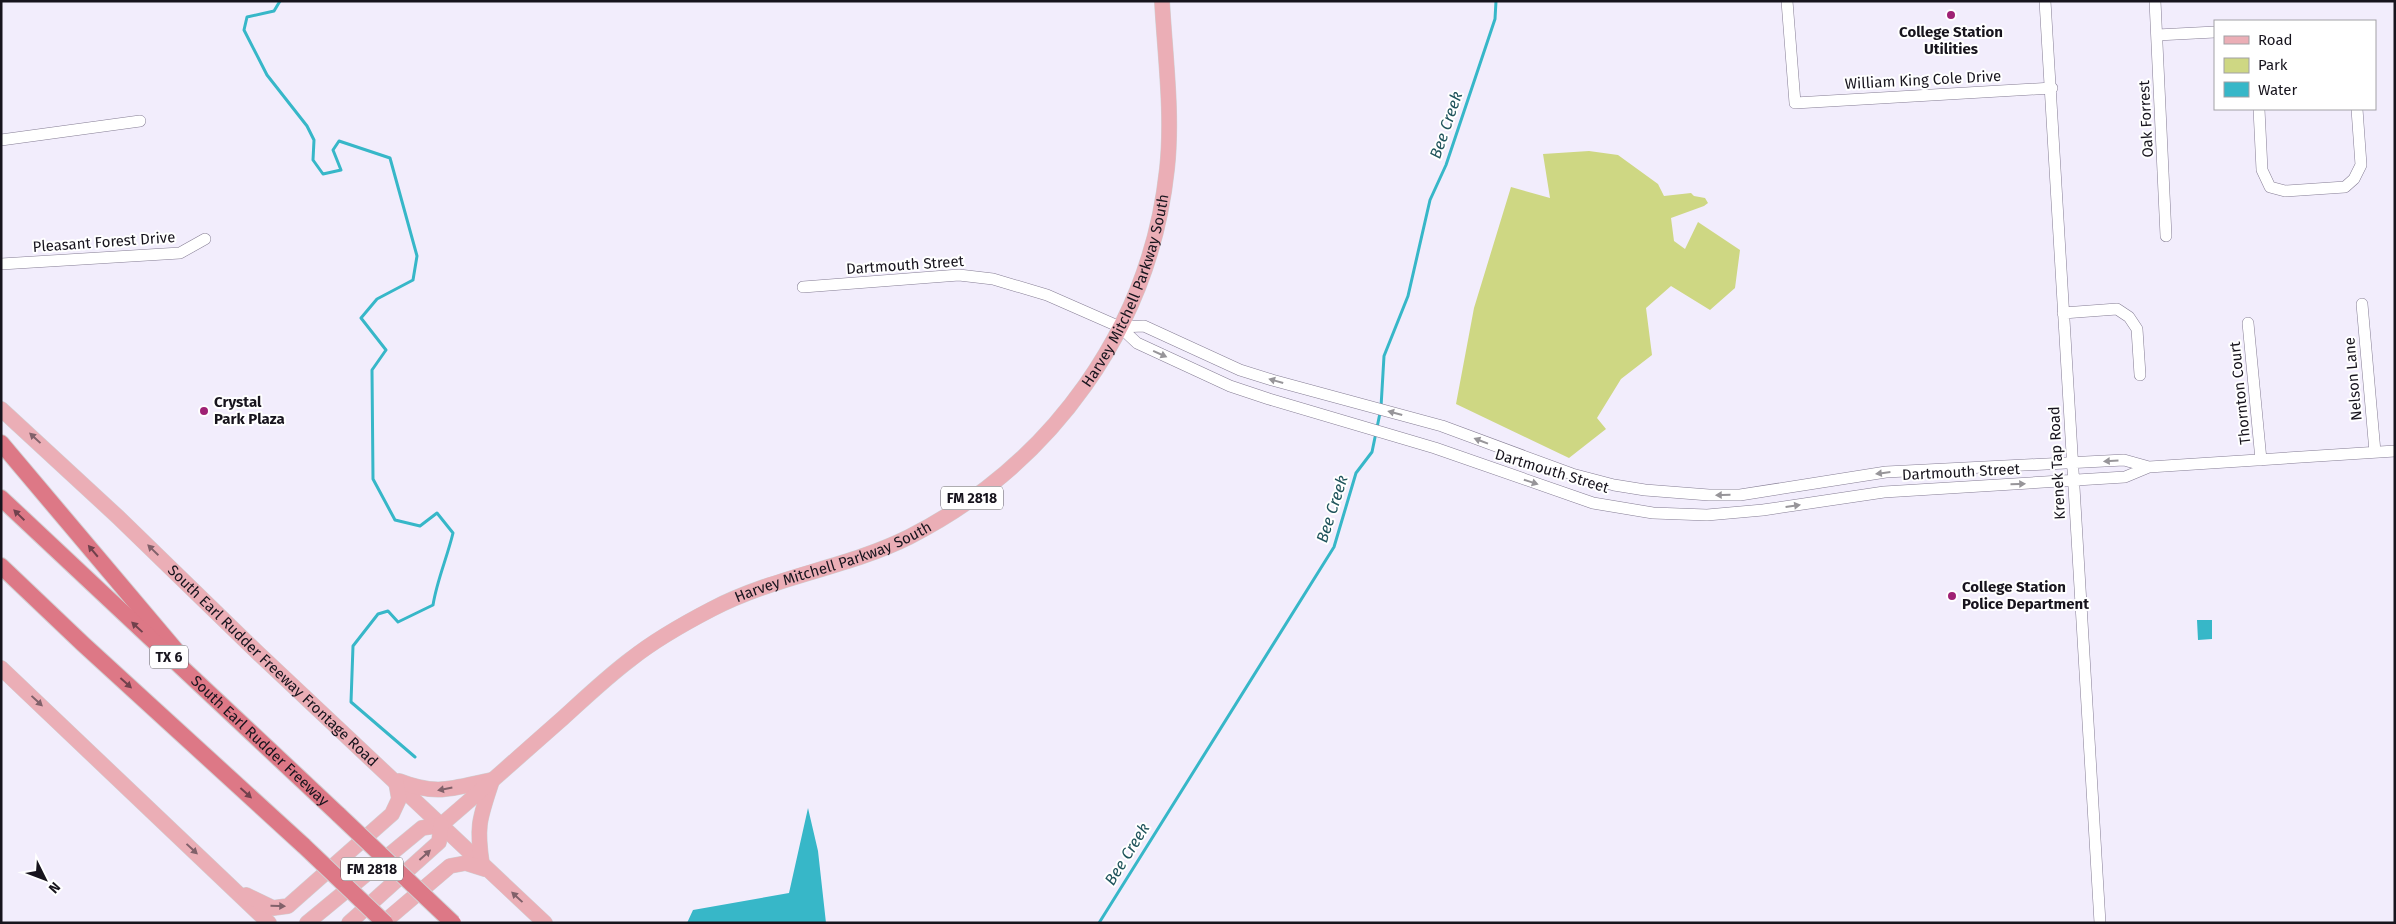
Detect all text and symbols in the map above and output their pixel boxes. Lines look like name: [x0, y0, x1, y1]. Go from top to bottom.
marker: College Station Utilities: [1945, 9, 1957, 21]
legend: [2214, 20, 2376, 110]
place label: College Station Utilities: [1899, 23, 2003, 58]
text: Road: [2258, 31, 2293, 49]
text: Park: [2258, 56, 2288, 74]
street label: William King Cole Drive: [1844, 67, 2002, 93]
street label: Oak Forrest: [2135, 79, 2157, 158]
text: Water: [2258, 81, 2297, 99]
water label: Bee Creek: [1426, 89, 1466, 161]
street label: Harvey Mitchell Parkway South: [1078, 193, 1172, 390]
street label: Pleasant Forest Drive: [32, 228, 176, 256]
street label: Dartmouth Street: [845, 252, 965, 278]
street label: Nelson Lane: [2340, 336, 2366, 422]
street label: Thornton Court: [2226, 340, 2254, 445]
one-way arrow: [1153, 350, 1167, 358]
one-way arrow: [1269, 377, 1284, 385]
place label: Crystal Park Plaza: [214, 393, 285, 428]
marker: Crystal Park Plaza: [198, 405, 210, 417]
street label: Krenek Tap Road: [2045, 406, 2069, 520]
one-way arrow: [1387, 409, 1402, 417]
one-way arrow: [29, 432, 41, 444]
one-way arrow: [1473, 437, 1488, 444]
street label: Dartmouth Street: [1493, 445, 1612, 497]
one-way arrow: [2103, 457, 2119, 465]
street label: Dartmouth Street: [1902, 460, 2021, 484]
one-way arrow: [1875, 469, 1891, 477]
water label: Bee Creek: [1312, 473, 1352, 545]
one-way arrow: [1523, 479, 1538, 486]
one-way arrow: [2010, 479, 2026, 487]
road number: FM 2818: [941, 486, 1003, 509]
one-way arrow: [1714, 491, 1730, 499]
one-way arrow: [1786, 502, 1802, 510]
one-way arrow: [13, 509, 25, 521]
street label: Harvey Mitchell Parkway South: [732, 518, 935, 606]
one-way arrow: [147, 544, 159, 556]
one-way arrow: [87, 545, 98, 558]
street label: South Earl Rudder Freeway Frontage Road: [165, 560, 381, 770]
place label: College Station Police Department: [1962, 578, 2089, 613]
marker: College Station Police Department: [1946, 590, 1958, 602]
one-way arrow: [131, 621, 143, 633]
road number: TX 6: [150, 646, 188, 669]
street label: South Earl Rudder Freeway: [187, 673, 333, 811]
one-way arrow: [119, 677, 131, 689]
one-way arrow: [30, 695, 42, 707]
one-way arrow: [436, 786, 452, 794]
one-way arrow: [239, 787, 251, 799]
water label: Bee Creek: [1100, 819, 1154, 889]
one-way arrow: [186, 843, 198, 855]
one-way arrow: [418, 849, 430, 861]
north arrow: [20, 854, 70, 904]
road number: FM 2818: [341, 858, 403, 881]
text: N: [45, 878, 64, 897]
one-way arrow: [511, 891, 523, 903]
one-way arrow: [271, 902, 287, 910]

